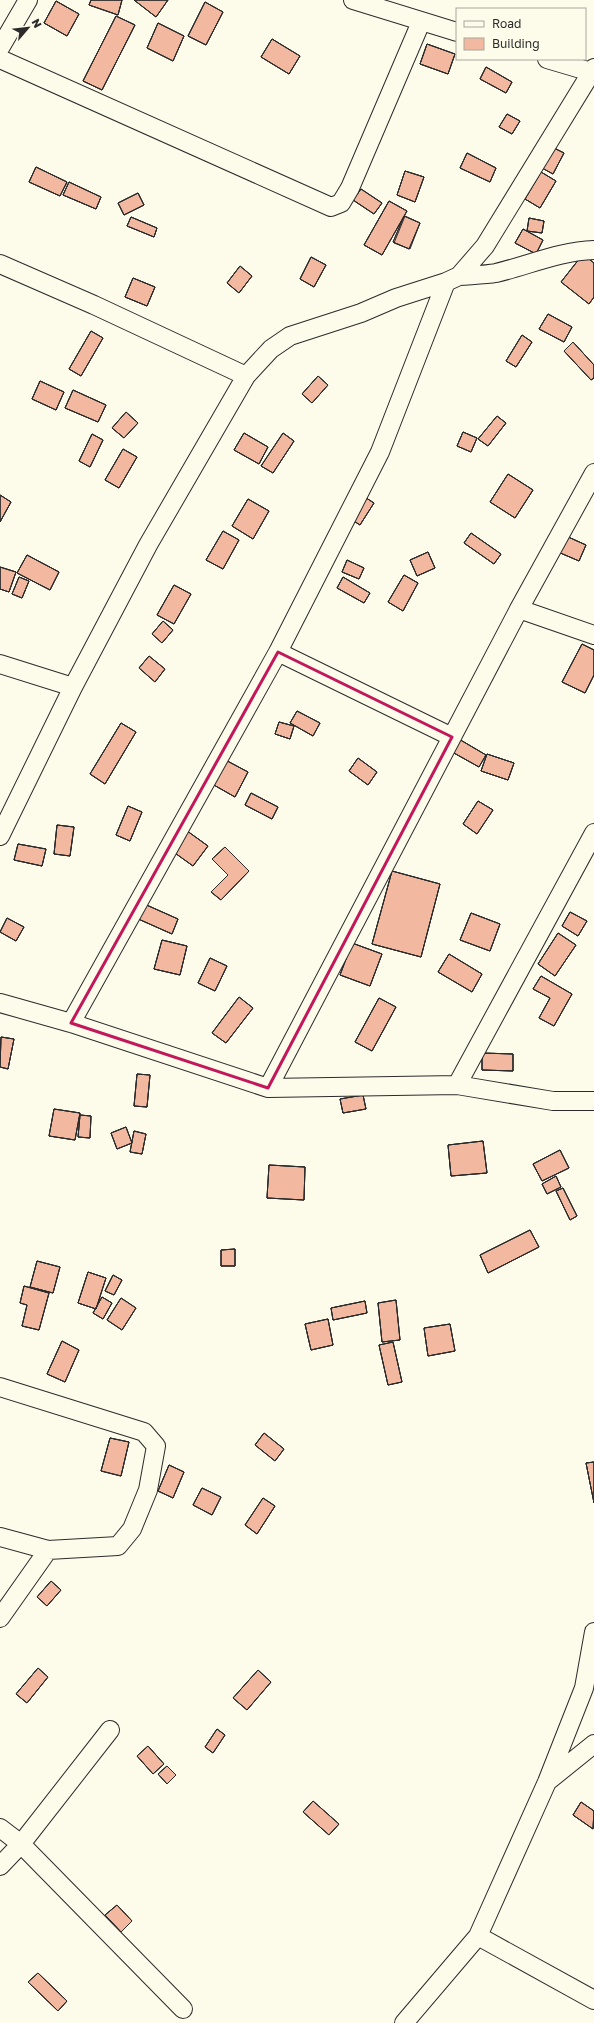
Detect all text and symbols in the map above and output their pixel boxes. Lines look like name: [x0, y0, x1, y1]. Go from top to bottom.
north arrow: [8, 8, 48, 48]
legend: [456, 8, 586, 60]
text: N: [30, 16, 45, 30]
text: Road: [492, 16, 521, 31]
text: Building: [492, 36, 540, 51]

